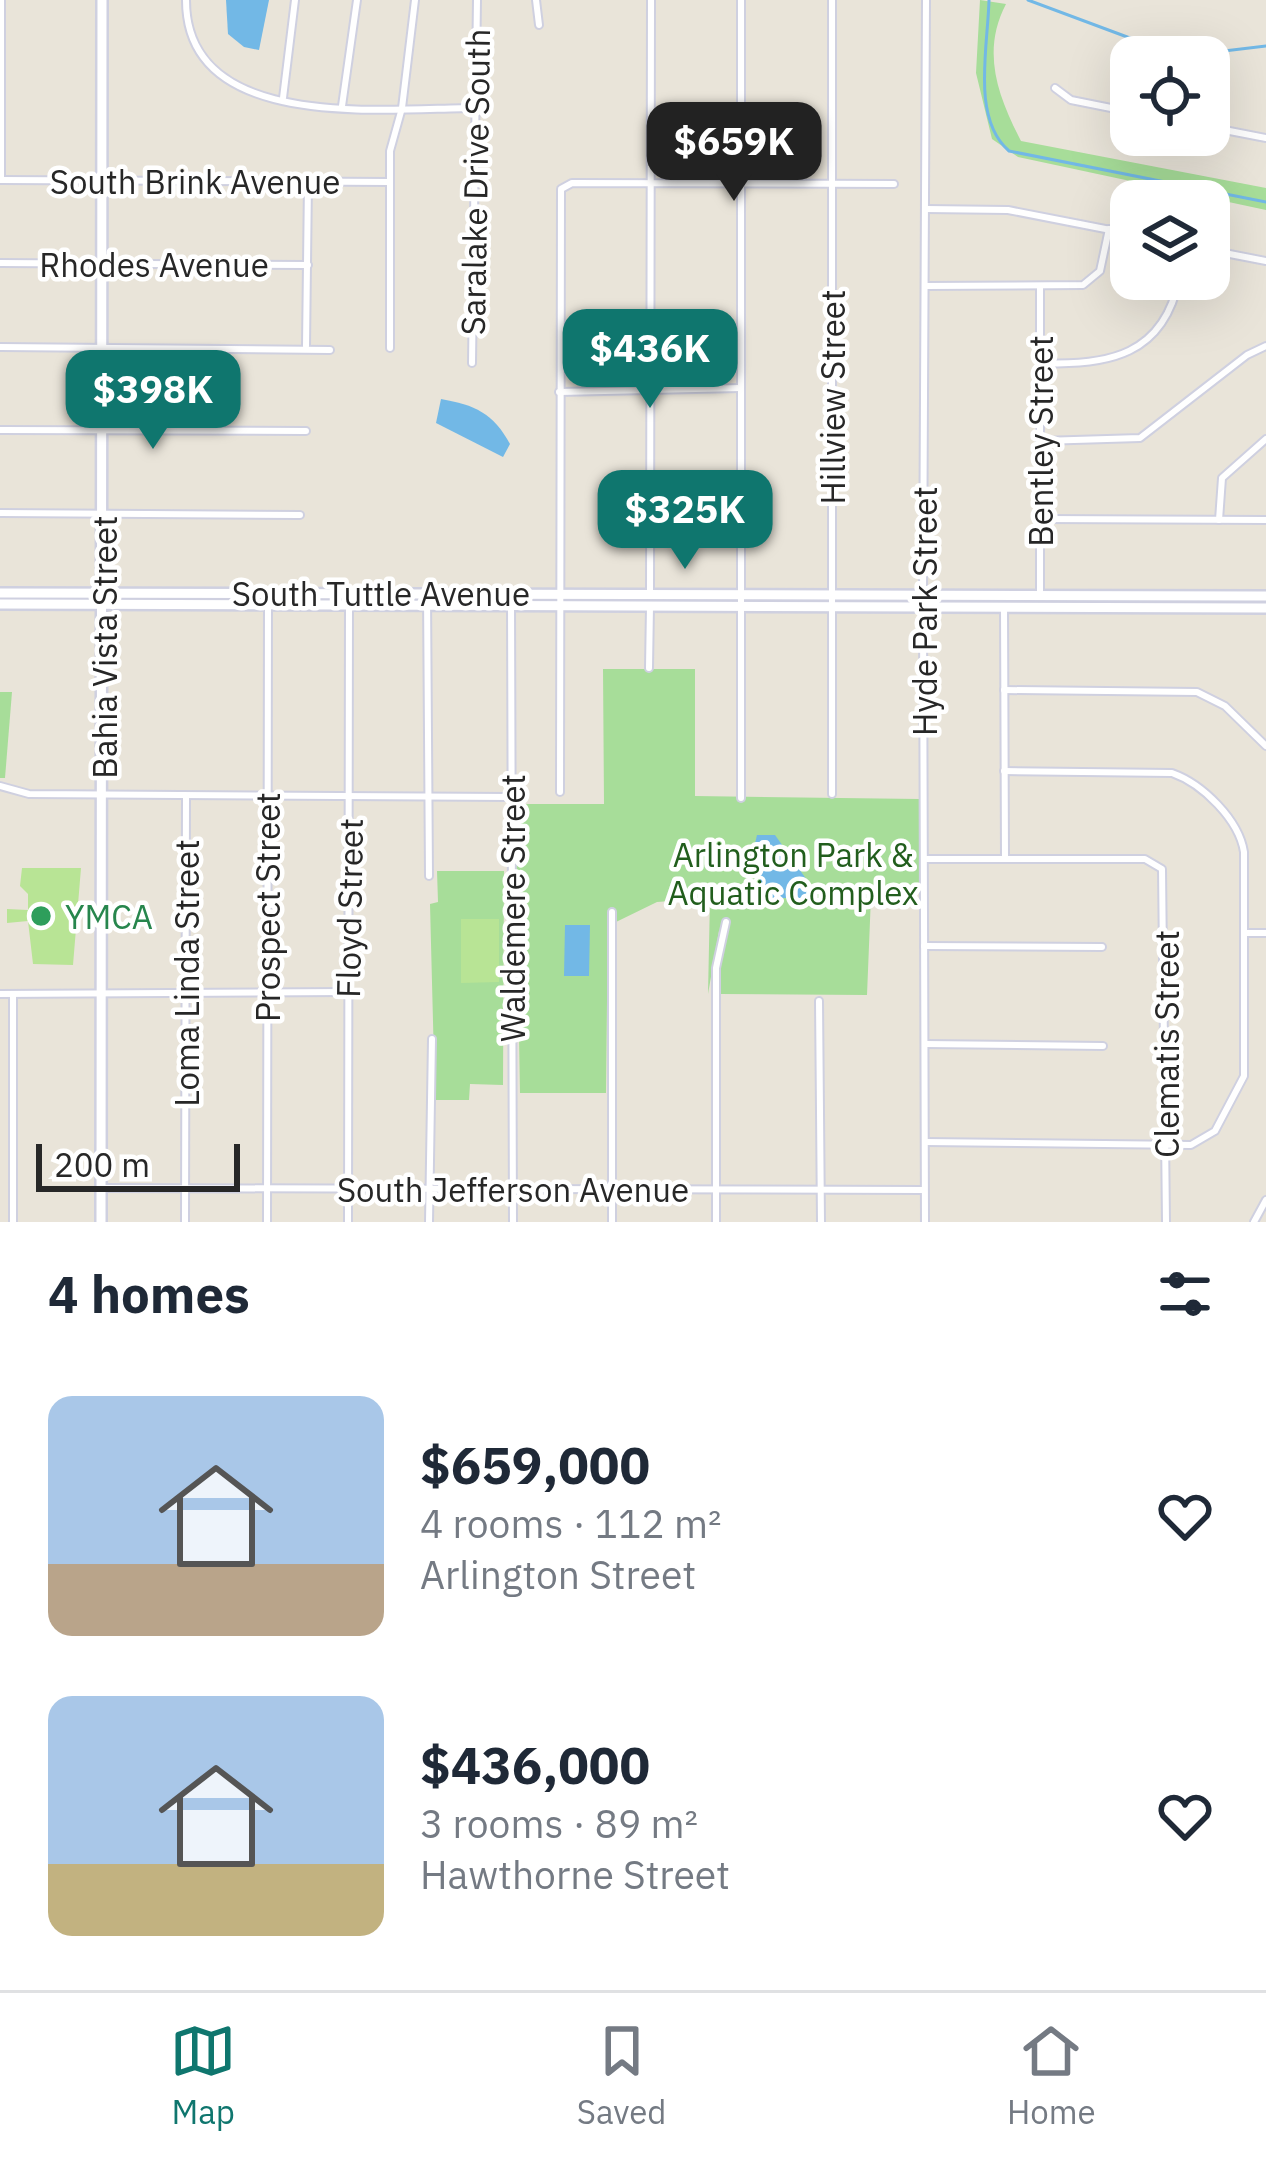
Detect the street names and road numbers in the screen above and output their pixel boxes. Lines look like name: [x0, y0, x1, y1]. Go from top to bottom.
street label: Saralake Drive South: [451, 28, 499, 336]
street label: South Brink Avenue: [50, 160, 340, 203]
street label: Rhodes Avenue: [39, 243, 269, 286]
street label: Hillview Street: [811, 289, 854, 505]
street label: Bentley Street: [1019, 335, 1062, 547]
street label: Hyde Park Street: [903, 486, 946, 736]
street label: Bahia Vista Street: [83, 515, 126, 779]
street label: South Tuttle Avenue: [232, 572, 530, 615]
street label: Waldemere Street: [491, 774, 534, 1042]
street label: Prospect Street: [246, 792, 289, 1022]
street label: Floyd Street: [326, 818, 372, 998]
street label: Loma Linda Street: [165, 839, 208, 1107]
street label: Clematis Street: [1145, 930, 1188, 1158]
street label: South Jefferson Avenue: [337, 1168, 689, 1211]

